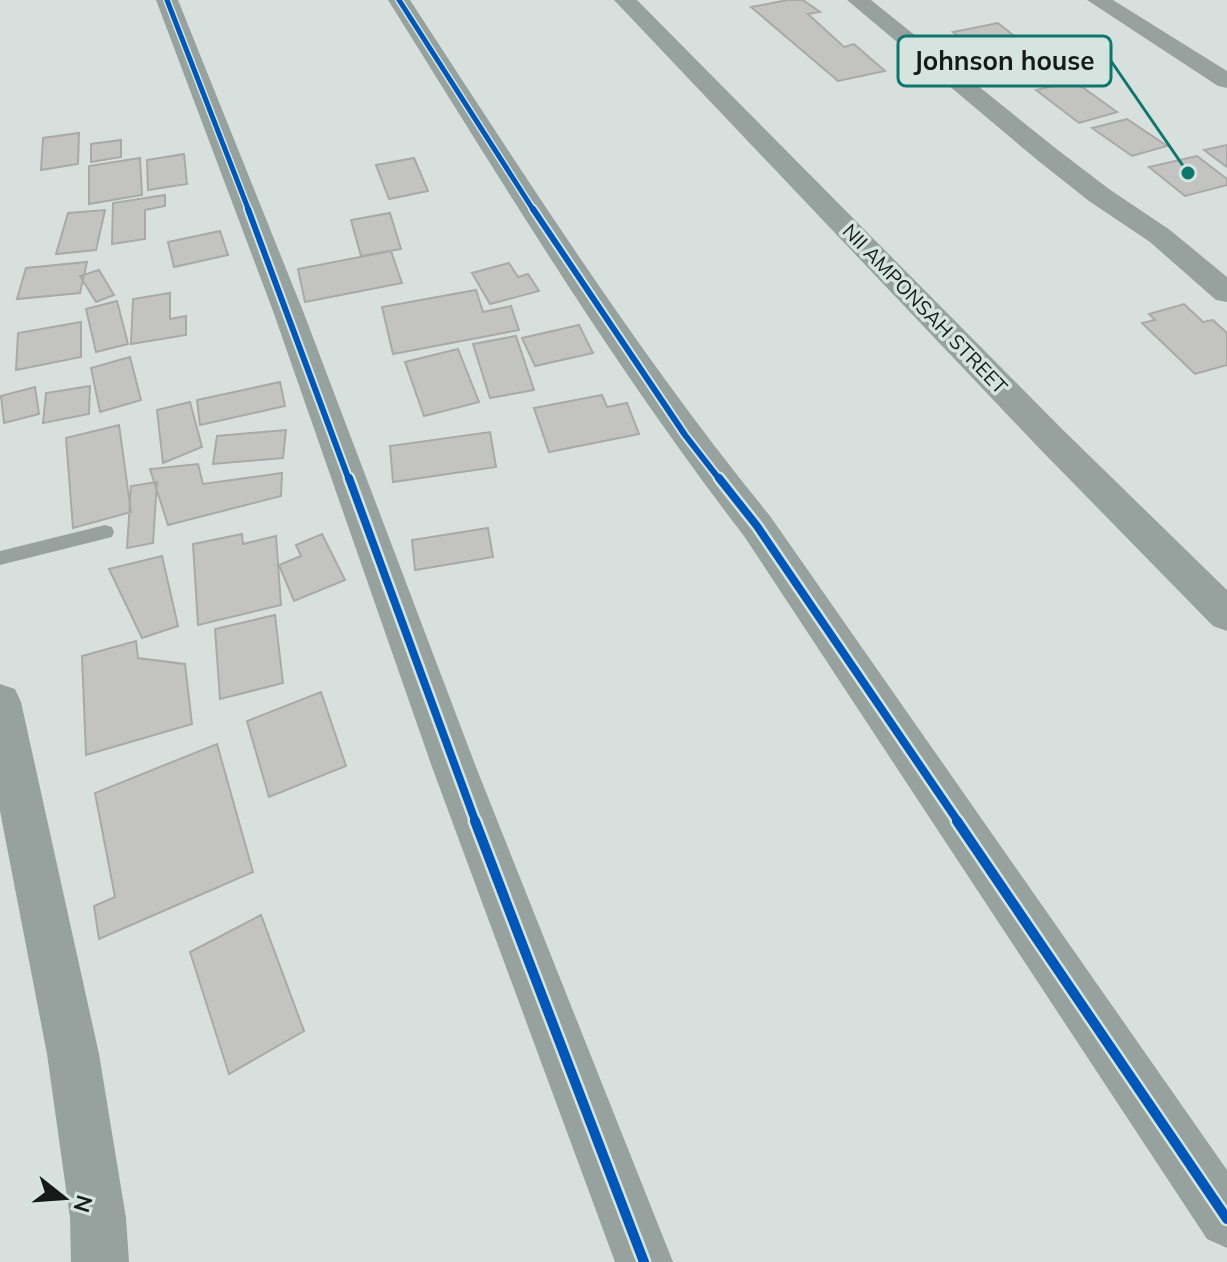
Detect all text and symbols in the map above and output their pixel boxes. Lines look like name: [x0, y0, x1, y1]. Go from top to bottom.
callout: Johnson house: [898, 36, 1111, 86]
text: Johnson house: [913, 44, 1095, 77]
street label: NII AMPONSAH STREET: [838, 218, 1013, 399]
north arrow: [24, 1158, 104, 1238]
text: N: [67, 1192, 99, 1216]

